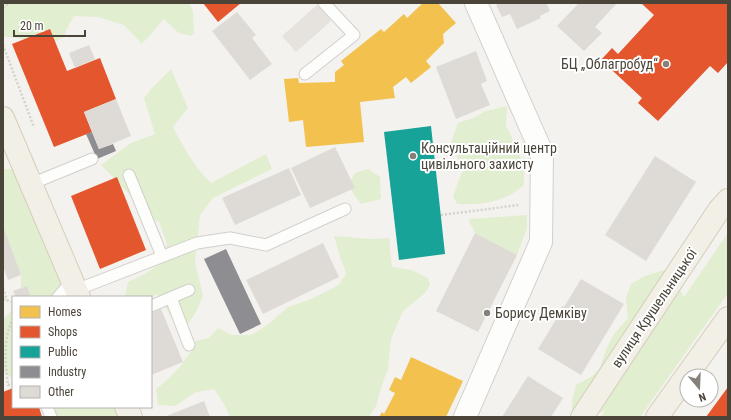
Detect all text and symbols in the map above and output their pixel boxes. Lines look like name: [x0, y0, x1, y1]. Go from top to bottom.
scale bar: [14, 12, 85, 38]
text: 20 m: [20, 19, 44, 33]
place label: БЦ „Облагробуд“: [561, 56, 658, 72]
marker: БЦ „Облагробуд“: [661, 59, 671, 69]
place label: Консультаційний центр цивільного захисту: [421, 140, 557, 172]
marker: Консультаційний центр цивільного захисту: [408, 151, 418, 161]
street label: вулиця Крушельницької: [608, 245, 700, 371]
legend: [12, 296, 152, 408]
text: Homes: [48, 305, 82, 319]
place label: Борису Демківу: [495, 305, 587, 321]
marker: Борису Демківу: [482, 308, 492, 318]
text: Shops: [48, 325, 77, 339]
text: Public: [48, 345, 78, 359]
text: Industry: [48, 365, 86, 379]
north arrow: [679, 368, 719, 408]
text: Other: [48, 385, 74, 399]
text: N: [697, 390, 707, 404]

